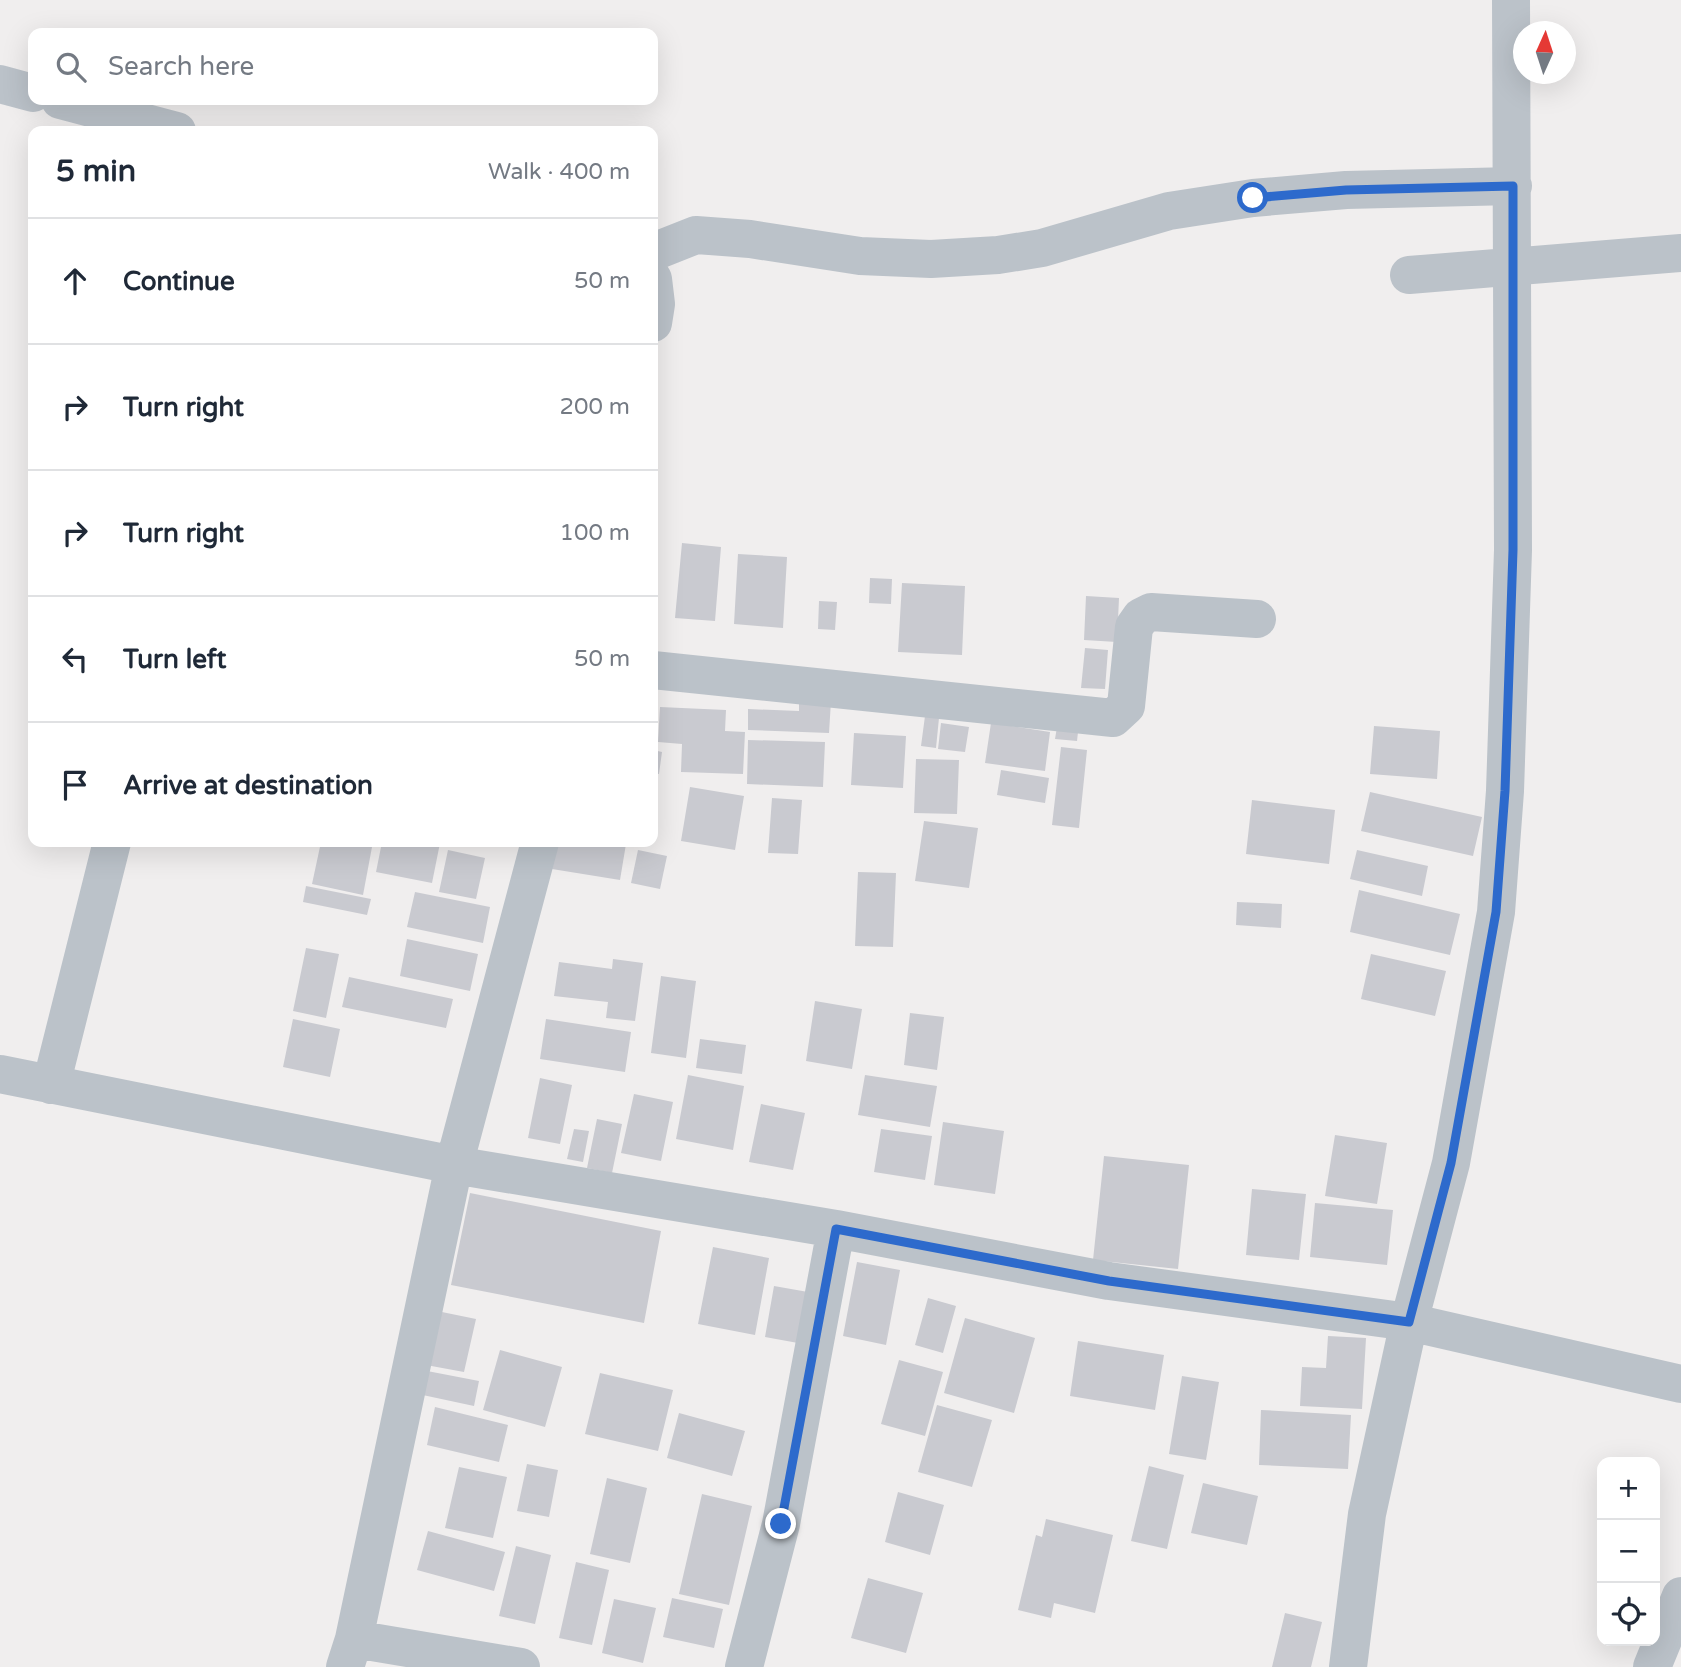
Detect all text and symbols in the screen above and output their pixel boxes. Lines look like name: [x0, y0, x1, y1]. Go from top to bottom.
north arrow: [1513, 21, 1576, 84]
search box: [28, 28, 658, 105]
icon: search: [52, 48, 90, 86]
text: Search here: [108, 51, 254, 82]
text: 5 min: [56, 153, 136, 190]
text: Walk · 400 m: [488, 158, 630, 186]
route start: [1237, 182, 1268, 213]
icon: ahead: [56, 262, 94, 300]
text: Continue: [123, 266, 235, 297]
text: 50 m: [574, 267, 630, 295]
icon: right: [56, 388, 94, 426]
text: Turn right: [123, 392, 244, 423]
text: 200 m: [560, 393, 630, 421]
icon: right: [56, 514, 94, 552]
text: Turn right: [123, 518, 244, 549]
text: 100 m: [560, 519, 630, 547]
icon: left: [56, 640, 94, 678]
text: Turn left: [123, 644, 226, 675]
text: 50 m: [574, 645, 630, 673]
icon: arrive: [56, 766, 94, 804]
text: Arrive at destination: [123, 770, 373, 801]
map controls: [1597, 1457, 1660, 1646]
button: +: [1597, 1457, 1660, 1520]
route end: [765, 1508, 796, 1539]
button: −: [1597, 1520, 1660, 1583]
button: locate: [1597, 1583, 1660, 1646]

